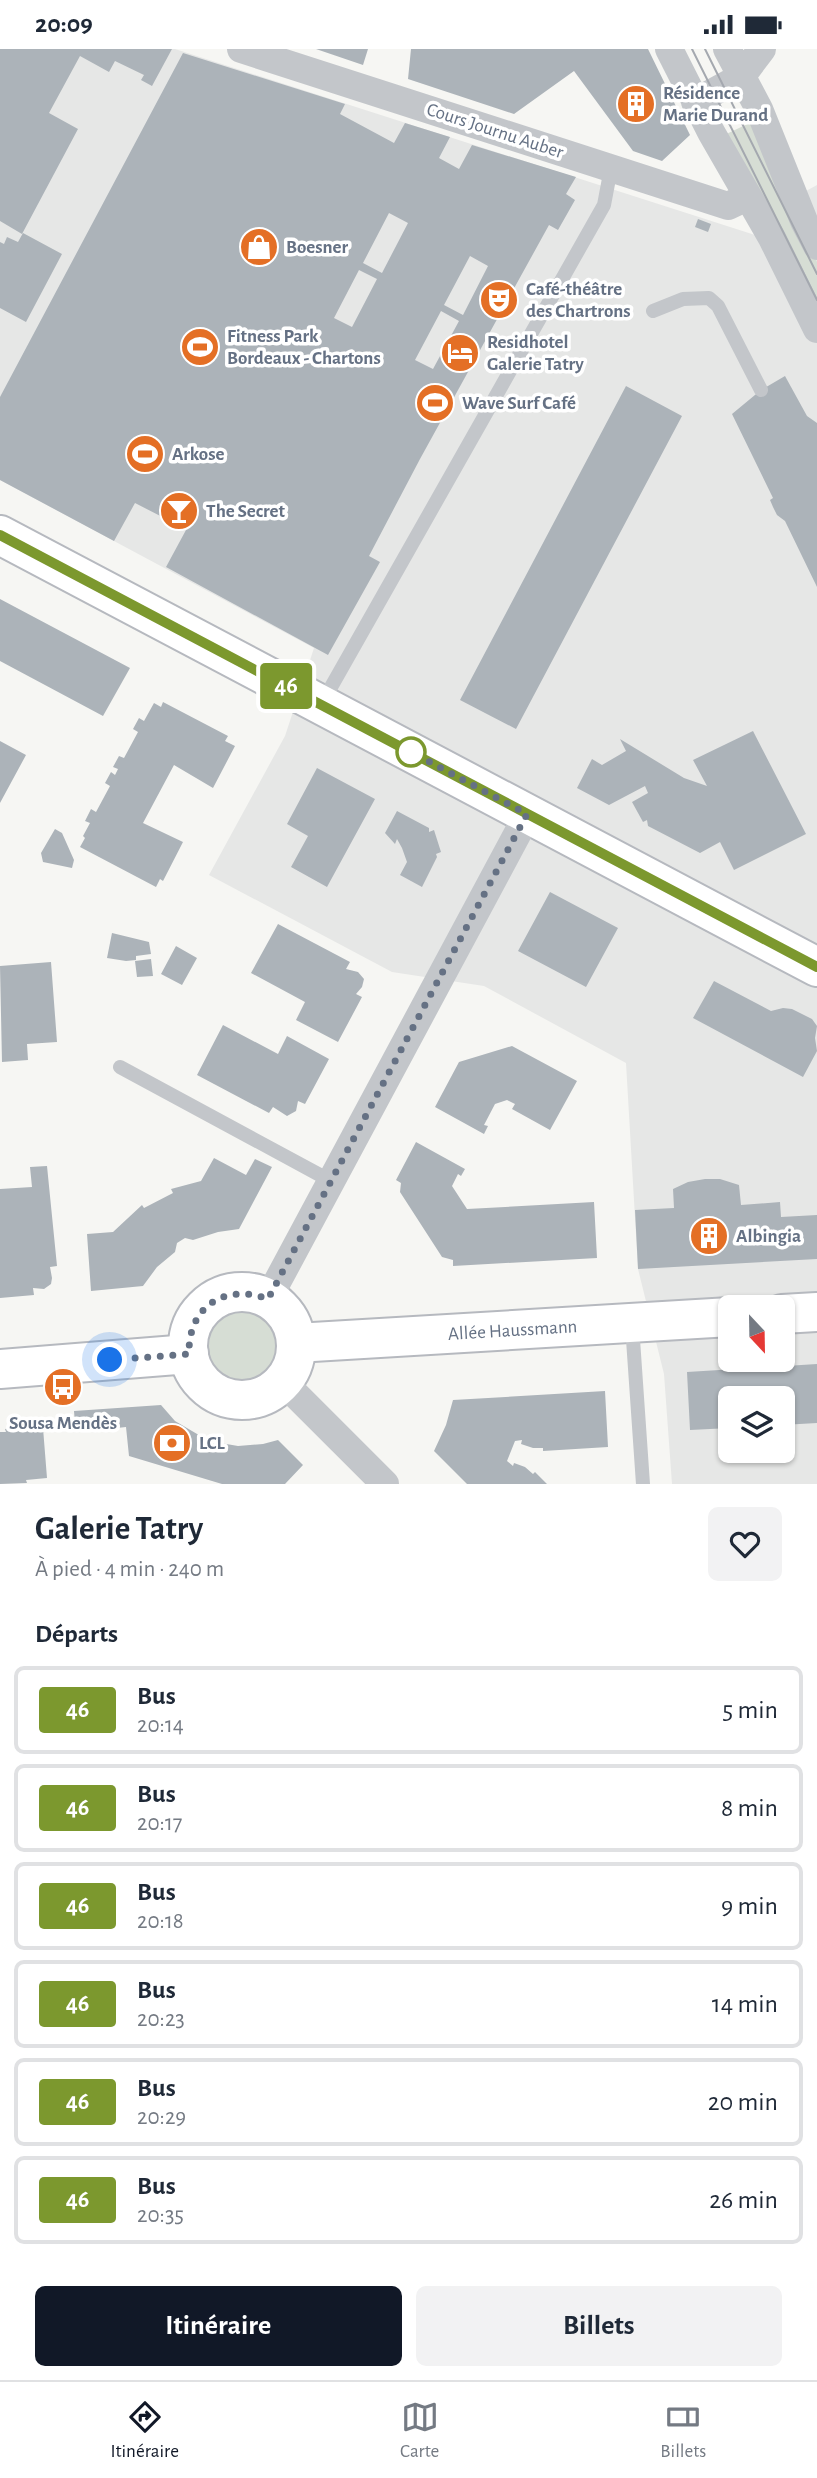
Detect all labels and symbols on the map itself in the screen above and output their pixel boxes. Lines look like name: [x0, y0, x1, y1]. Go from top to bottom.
building icon: Résidence Marie Durand: [615, 83, 657, 125]
place label: Résidence Marie Durand: [663, 84, 768, 125]
street label: Cours Journu Auber: [424, 100, 566, 162]
shop icon: Boesner: [238, 226, 280, 268]
place label: Boesner: [286, 238, 349, 257]
theatre icon: Café-théâtre des Chartrons: [478, 279, 520, 321]
place label: Café-théâtre des Chartrons: [526, 280, 631, 321]
sports icon: Fitness Park Bordeaux - Chartons: [179, 326, 221, 368]
place label: Fitness Park Bordeaux - Chartons: [227, 327, 381, 368]
hotel icon: Residhotel Galerie Tatry: [439, 332, 481, 374]
place label: Residhotel Galerie Tatry: [487, 333, 584, 374]
sports icon: Wave Surf Café: [414, 382, 456, 424]
place label: Wave Surf Café: [462, 394, 576, 413]
sports icon: Arkose: [124, 433, 166, 475]
place label: Arkose: [172, 445, 225, 464]
bar icon: The Secret: [158, 490, 200, 532]
place label: The Secret: [206, 502, 286, 521]
line badge: 46: [254, 663, 318, 709]
unlabelled marker: [396, 737, 426, 767]
building icon: Albingia: [688, 1215, 730, 1257]
place label: Albingia: [736, 1227, 801, 1246]
north arrow: [718, 1295, 794, 1372]
street label: Allée Haussmann: [447, 1317, 578, 1343]
your location: [92, 1342, 127, 1377]
bus stop icon: Sousa Mendès: [42, 1366, 84, 1408]
place label: Sousa Mendès: [9, 1414, 117, 1433]
bank icon: LCL: [151, 1422, 193, 1464]
place label: LCL: [199, 1434, 225, 1453]

